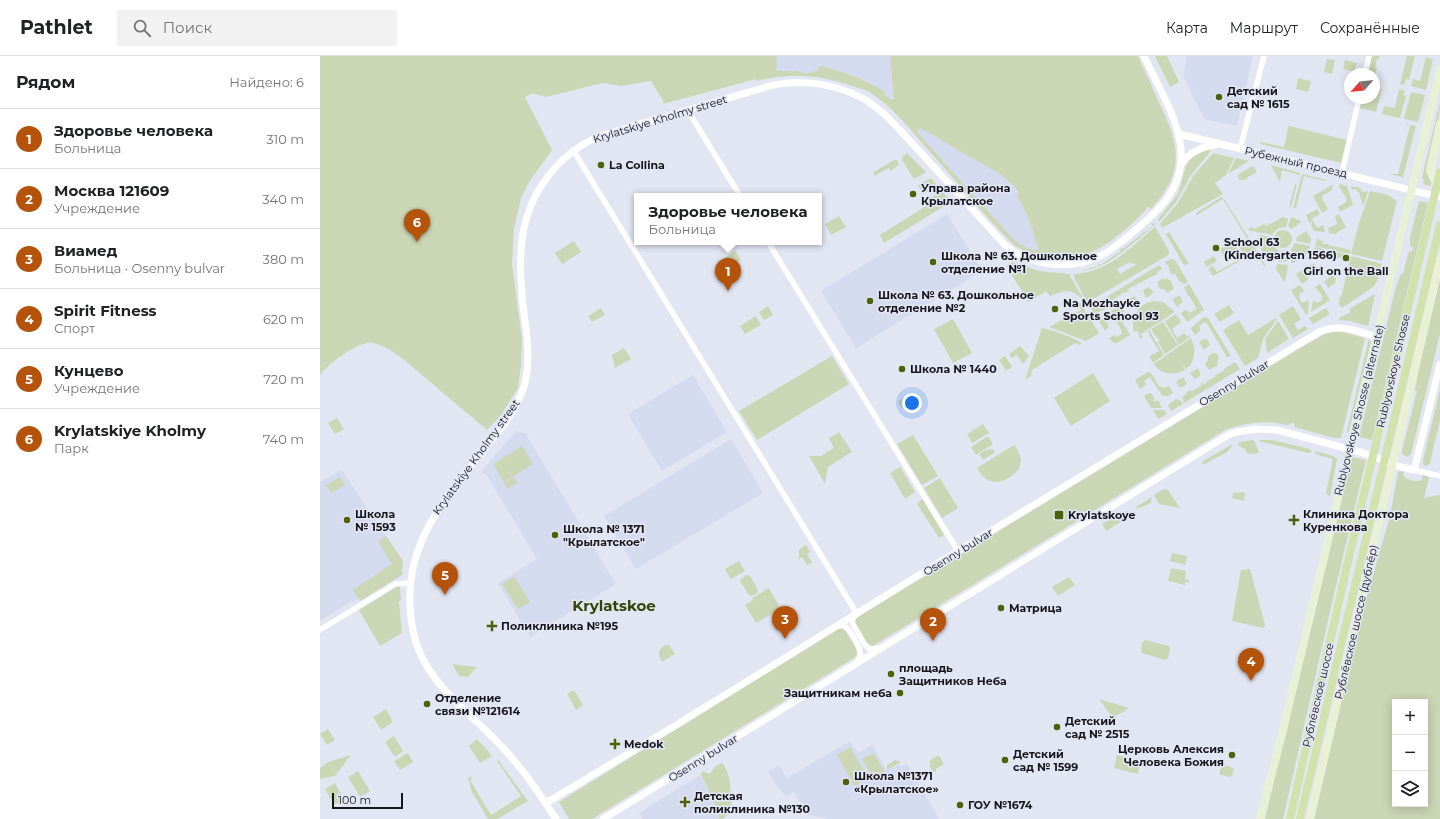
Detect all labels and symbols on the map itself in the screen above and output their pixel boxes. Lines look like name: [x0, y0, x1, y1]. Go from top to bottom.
north arrow: [1344, 68, 1380, 104]
place label: Детский сад № 1615: [1227, 84, 1290, 111]
street label: Krylatskiye Kholmy street: [591, 92, 729, 146]
marker: Детский сад № 1615: [1214, 92, 1224, 102]
street label: Рубежный проезд: [1243, 143, 1349, 181]
place label: La Collina: [609, 158, 665, 172]
marker: La Collina: [596, 160, 606, 170]
place label: Управа района Крылатское: [921, 181, 1010, 208]
marker: Управа района Крылатское: [908, 189, 918, 199]
pin: 6: [404, 209, 430, 242]
place label: School 63 (Kindergarten 1566): [1224, 235, 1337, 262]
marker: School 63 (Kindergarten 1566): [1211, 243, 1221, 253]
place label: Школа № 63. Дошкольное отделение №1: [941, 249, 1097, 276]
marker: Girl on the Ball: [1341, 253, 1351, 263]
marker: Школа № 63. Дошкольное отделение №1: [928, 257, 938, 267]
pin: 1: [715, 258, 741, 291]
place label: Girl on the Ball: [1303, 264, 1389, 278]
place label: Школа № 63. Дошкольное отделение №2: [878, 288, 1034, 315]
marker: Школа № 63. Дошкольное отделение №2: [865, 296, 875, 306]
place label: Na Mozhayke Sports School 93: [1063, 296, 1159, 323]
marker: Na Mozhayke Sports School 93: [1050, 304, 1060, 314]
street label: Rublyovskoye Shosse: [1373, 312, 1413, 429]
street label: Rublyovskoye Shosse (alternate): [1331, 323, 1387, 497]
street label: Osenny bulvar: [1196, 357, 1272, 409]
place label: Школа № 1440: [910, 362, 997, 376]
marker: Школа № 1440: [897, 364, 907, 374]
your location: [902, 393, 922, 413]
street label: Krylatskiye Kholmy street: [429, 396, 523, 517]
place label: Школа № 1593: [355, 507, 396, 534]
place label: Клиника Доктора Куренкова: [1303, 507, 1409, 534]
place label: Krylatskoye: [1068, 508, 1135, 522]
marker: Krylatskoye: [1053, 509, 1065, 521]
marker: Клиника Доктора Куренкова: [1288, 514, 1300, 526]
marker: Школа № 1593: [342, 515, 352, 525]
place label: Школа № 1371 "Крылатское": [563, 522, 645, 549]
street label: Osenny bulvar: [921, 525, 995, 579]
marker: Школа № 1371 "Крылатское": [550, 530, 560, 540]
street label: Рублёвское шоссе (дублёр): [1331, 543, 1381, 701]
pin: 5: [432, 562, 458, 595]
district label: Krylatskoe: [572, 596, 656, 615]
place label: Матрица: [1009, 601, 1062, 615]
marker: Матрица: [996, 603, 1006, 613]
pin: 3: [772, 606, 798, 639]
pin: 2: [920, 608, 946, 641]
place label: Поликлиника №195: [501, 619, 618, 633]
marker: Поликлиника №195: [486, 620, 498, 632]
street label: Рублёвское шоссе: [1299, 641, 1337, 749]
pin: 4: [1238, 648, 1264, 681]
place label: площадь Защитников Неба: [898, 661, 1007, 688]
marker: площадь Защитников Неба: [886, 669, 896, 679]
place label: Защитникам неба: [783, 686, 892, 700]
marker: Защитникам неба: [895, 688, 905, 698]
place label: Отделение связи №121614: [435, 691, 520, 718]
marker: Отделение связи №121614: [422, 699, 432, 709]
place label: Детский сад № 2515: [1065, 714, 1130, 741]
marker: Детский сад № 2515: [1052, 722, 1062, 732]
street label: Osenny bulvar: [666, 731, 740, 785]
place label: Medok: [624, 737, 664, 751]
marker: Medok: [609, 738, 621, 750]
place label: Церковь Алексия Человека Божия: [1118, 742, 1224, 769]
place label: Детский сад № 1599: [1013, 747, 1078, 774]
marker: Церковь Алексия Человека Божия: [1227, 750, 1237, 760]
marker: Детский сад № 1599: [1000, 755, 1010, 765]
place label: Школа №1371 «Крылатское»: [854, 769, 939, 796]
marker: Школа №1371 «Крылатское»: [841, 777, 851, 787]
place label: Детская поликлиника №130: [694, 789, 811, 816]
scale bar: [332, 791, 403, 810]
marker: Детская поликлиника №130: [679, 796, 691, 808]
place label: ГОУ №1674: [968, 798, 1033, 812]
marker: ГОУ №1674: [955, 800, 965, 810]

